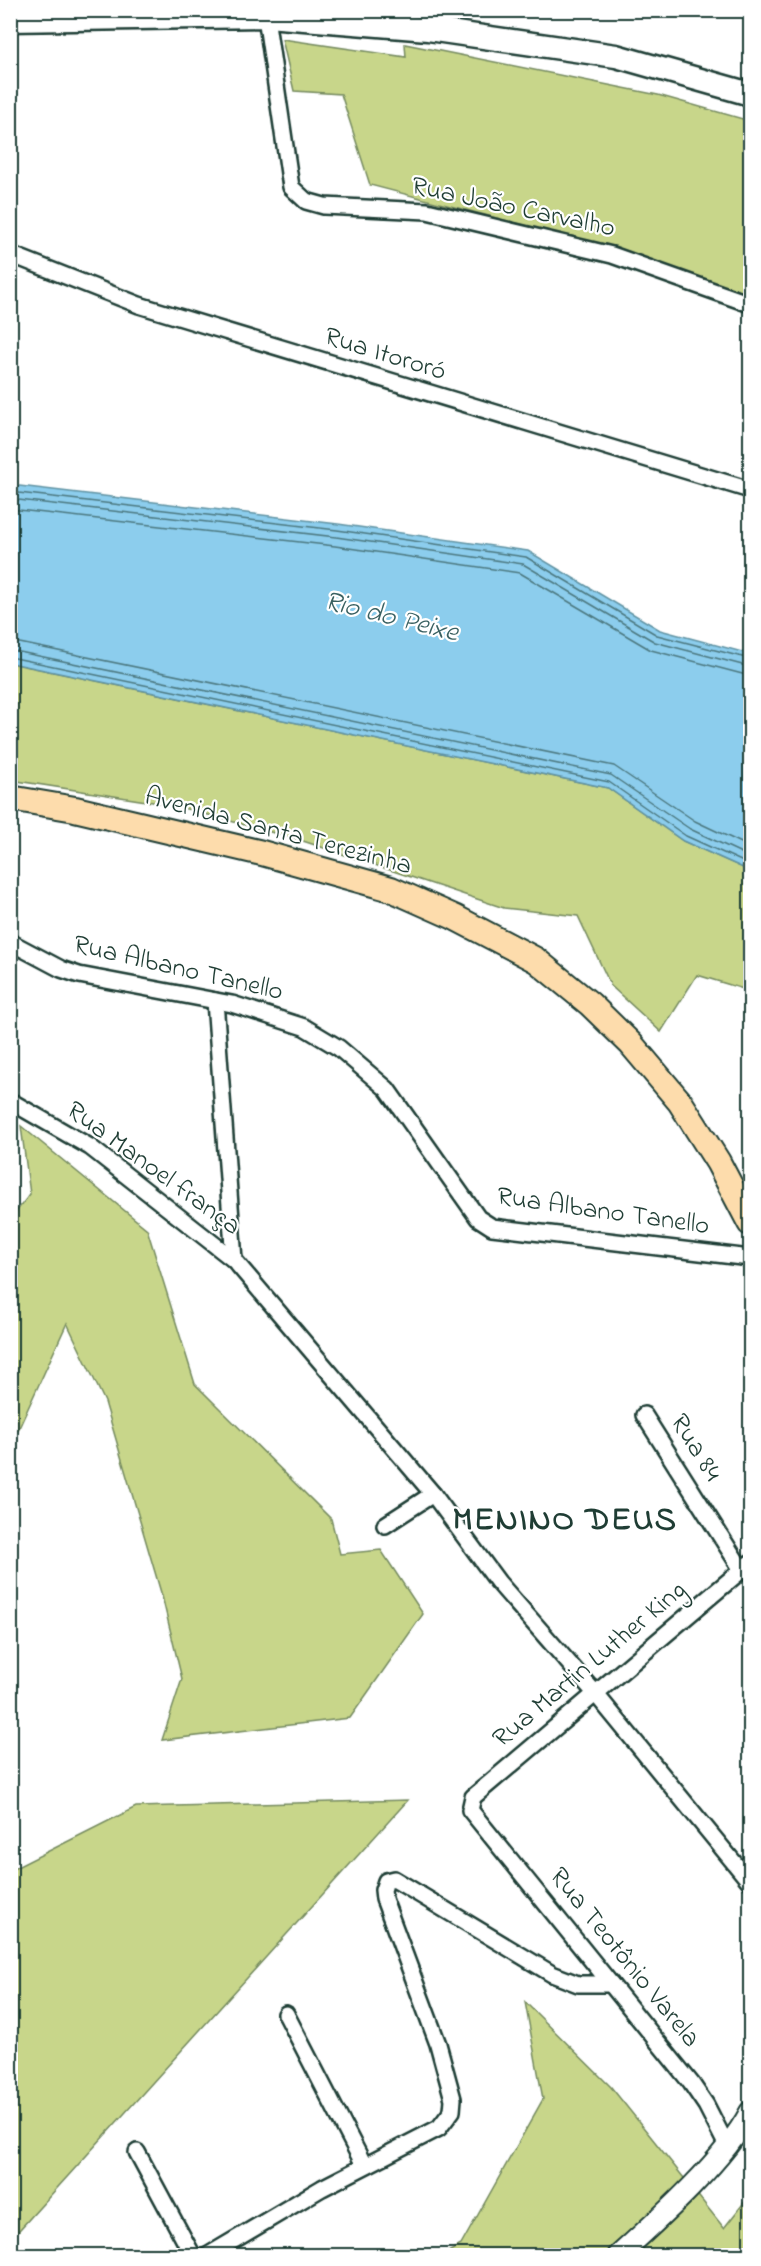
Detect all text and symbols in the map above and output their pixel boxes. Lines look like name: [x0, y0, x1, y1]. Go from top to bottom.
street label: Rua João Carvalho: [407, 167, 619, 249]
street label: Rua Itororó: [319, 318, 451, 392]
water label: Rio do Peixe: [320, 582, 464, 655]
street label: Avenida Santa Terezinha: [140, 778, 416, 886]
street label: Rua Albano Tanello: [69, 926, 287, 1012]
street label: Rua Manoel frança: [57, 1092, 249, 1246]
street label: Rua Albano Tanello: [494, 1178, 712, 1246]
street label: Rua 84: [659, 1407, 731, 1489]
district label: MENINO DEUS: [452, 1497, 678, 1545]
street label: Rua Martin Luther King: [484, 1572, 696, 1758]
street label: Rua Teotônio Varela: [539, 1859, 709, 2057]

